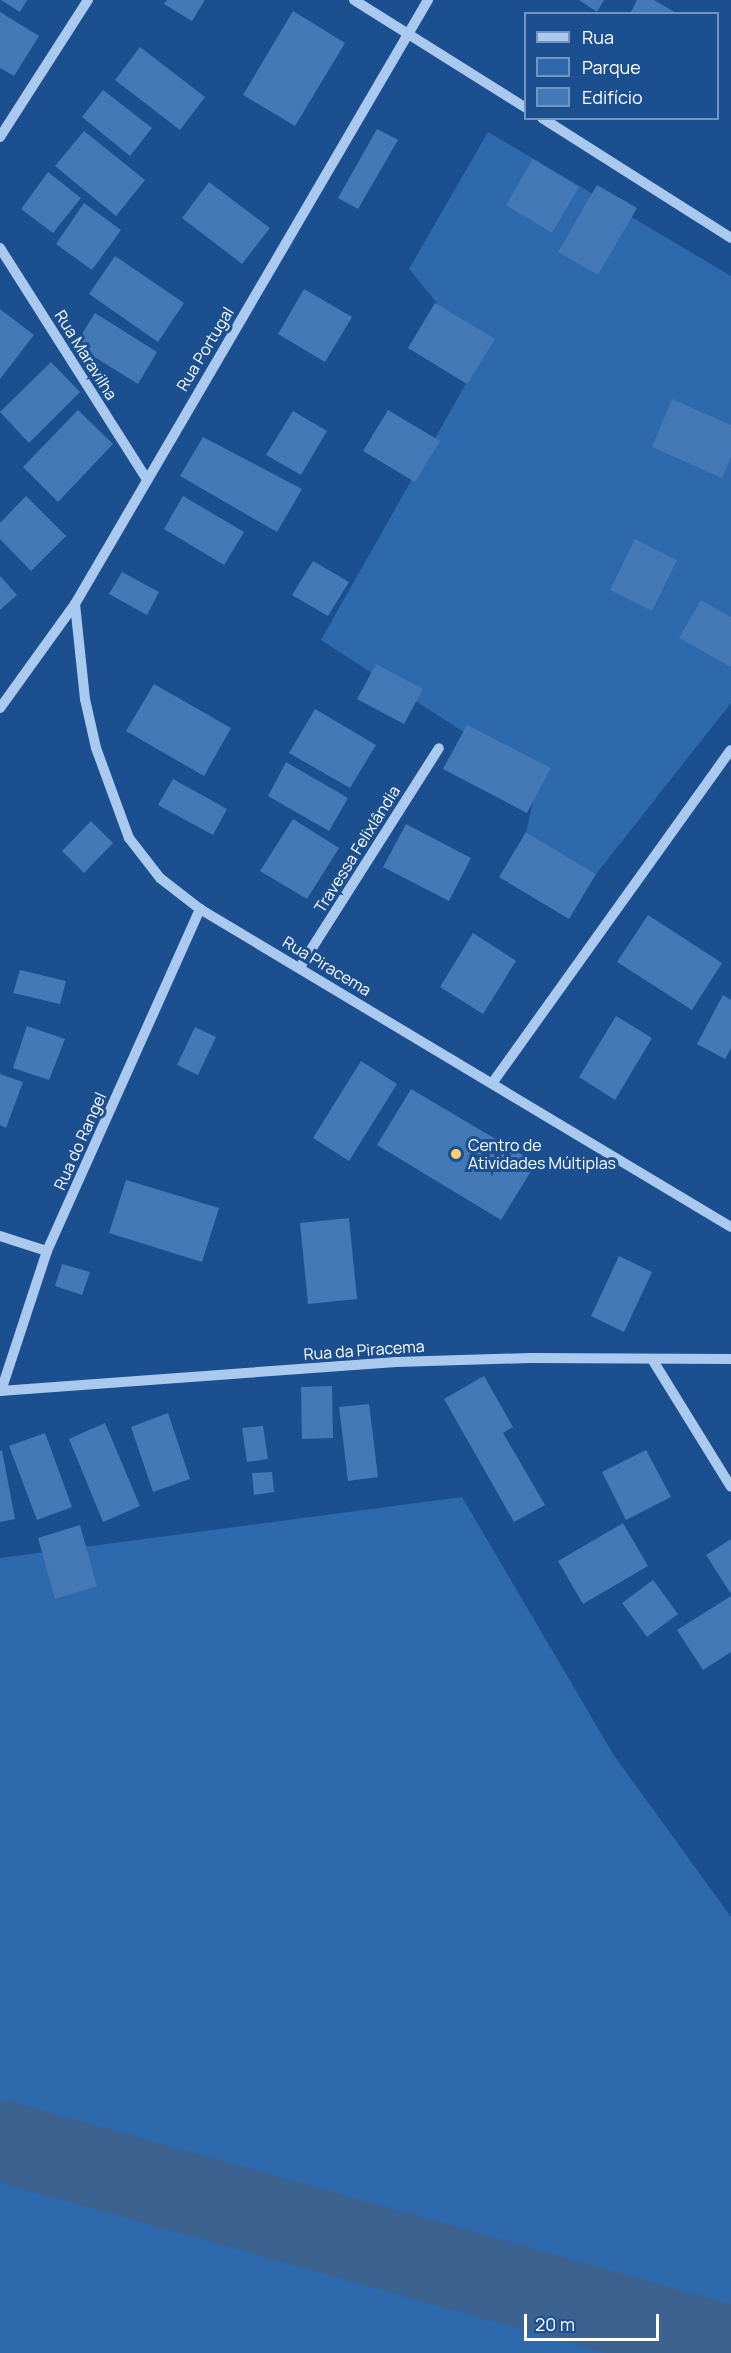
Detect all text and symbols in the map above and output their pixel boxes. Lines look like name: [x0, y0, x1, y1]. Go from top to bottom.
legend: [524, 12, 719, 120]
text: Rua: [582, 25, 614, 49]
text: Parque: [582, 55, 641, 79]
text: Edifício: [582, 85, 643, 109]
street label: Rua Portugal: [172, 304, 238, 394]
street label: Rua Maravilha: [51, 307, 121, 403]
street label: Travessa Felixlândia: [310, 782, 404, 916]
street label: Rua Piracema: [279, 932, 375, 1000]
street label: Rua do Rangel: [50, 1089, 110, 1193]
place label: Centro de Atividades Múltiplas: [468, 1135, 616, 1173]
marker: Centro de Atividades Múltiplas: [449, 1147, 463, 1161]
street label: Rua da Piracema: [303, 1336, 425, 1364]
scale bar: [527, 2302, 662, 2340]
text: 20 m: [535, 2312, 575, 2336]

